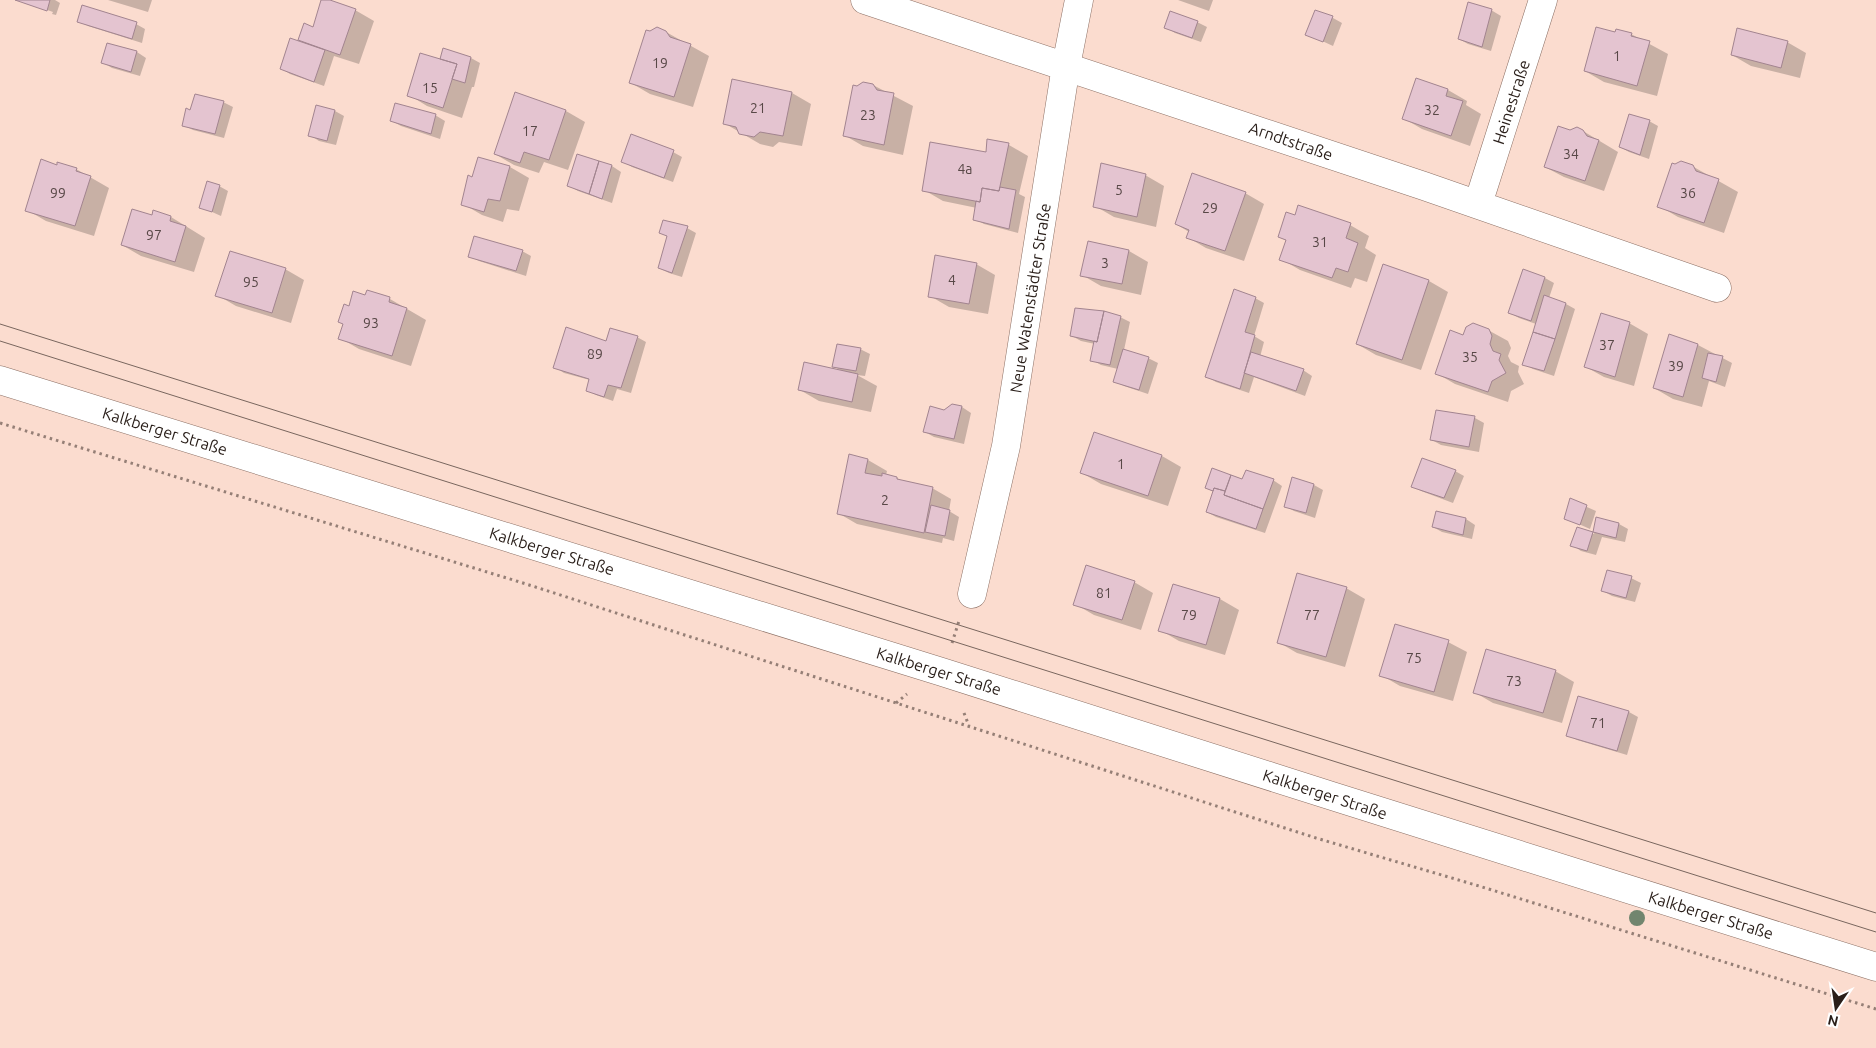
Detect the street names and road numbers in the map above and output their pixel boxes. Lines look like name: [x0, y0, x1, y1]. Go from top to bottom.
street label: Heinestraße: [1489, 57, 1533, 147]
street label: Arndtstraße: [1247, 118, 1335, 164]
street label: Neue Watenstädter Straße: [1006, 202, 1054, 394]
street label: Kalkberger Straße: [100, 403, 230, 459]
street label: Kalkberger Straße: [487, 523, 617, 579]
street label: Kalkberger Straße: [874, 643, 1004, 699]
street label: Kalkberger Straße: [1261, 765, 1389, 823]
street label: Kalkberger Straße: [1646, 887, 1776, 943]

